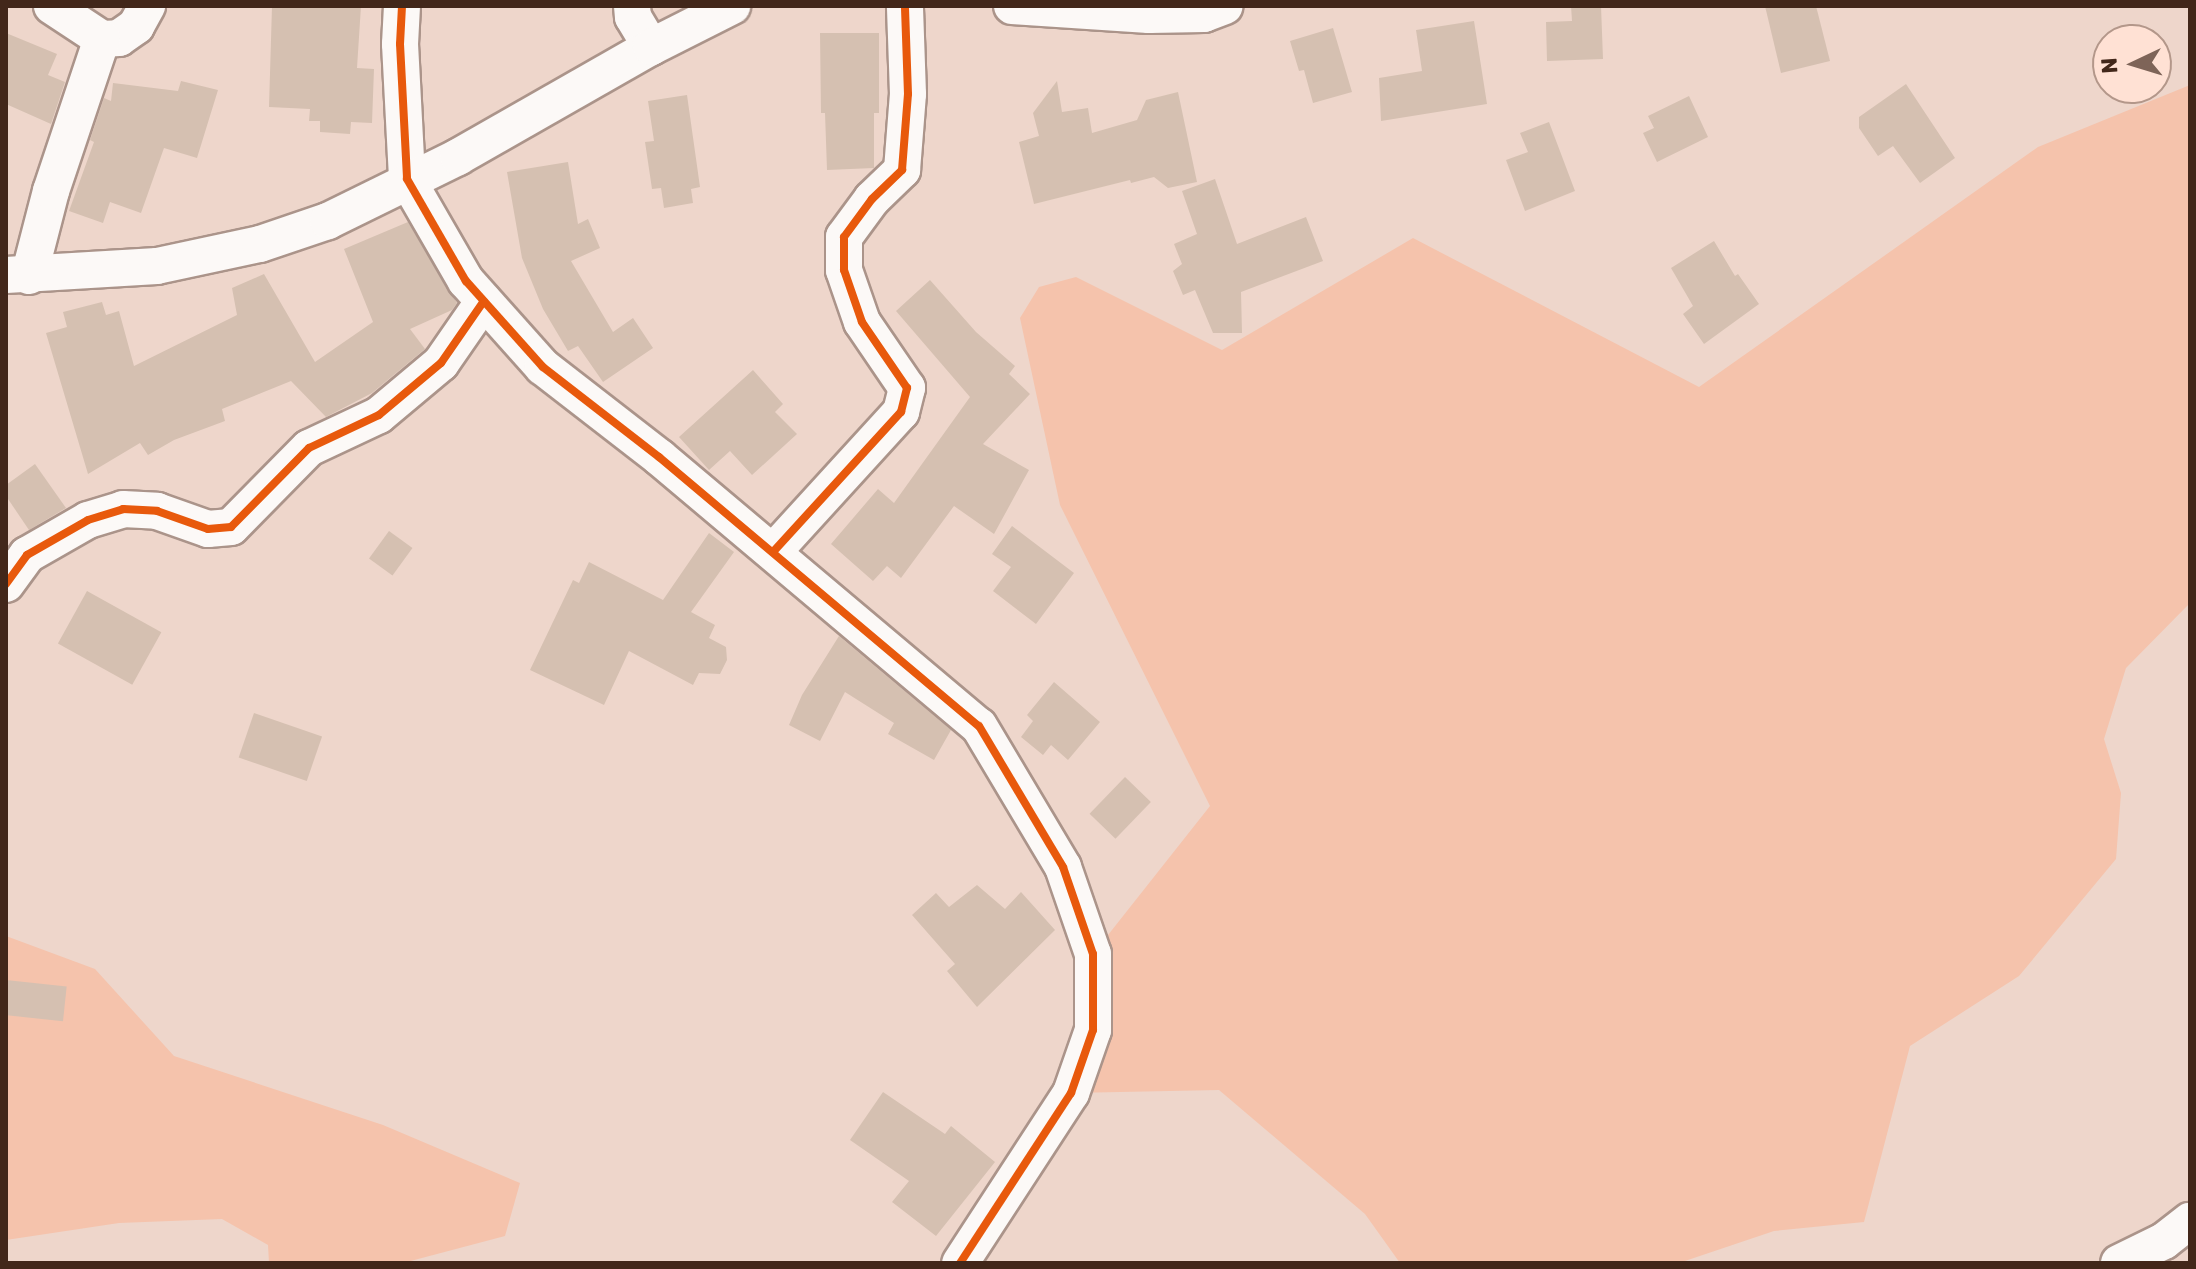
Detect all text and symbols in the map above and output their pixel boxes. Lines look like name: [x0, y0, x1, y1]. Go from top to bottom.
north arrow: [2092, 24, 2172, 104]
text: N: [2096, 57, 2124, 74]

